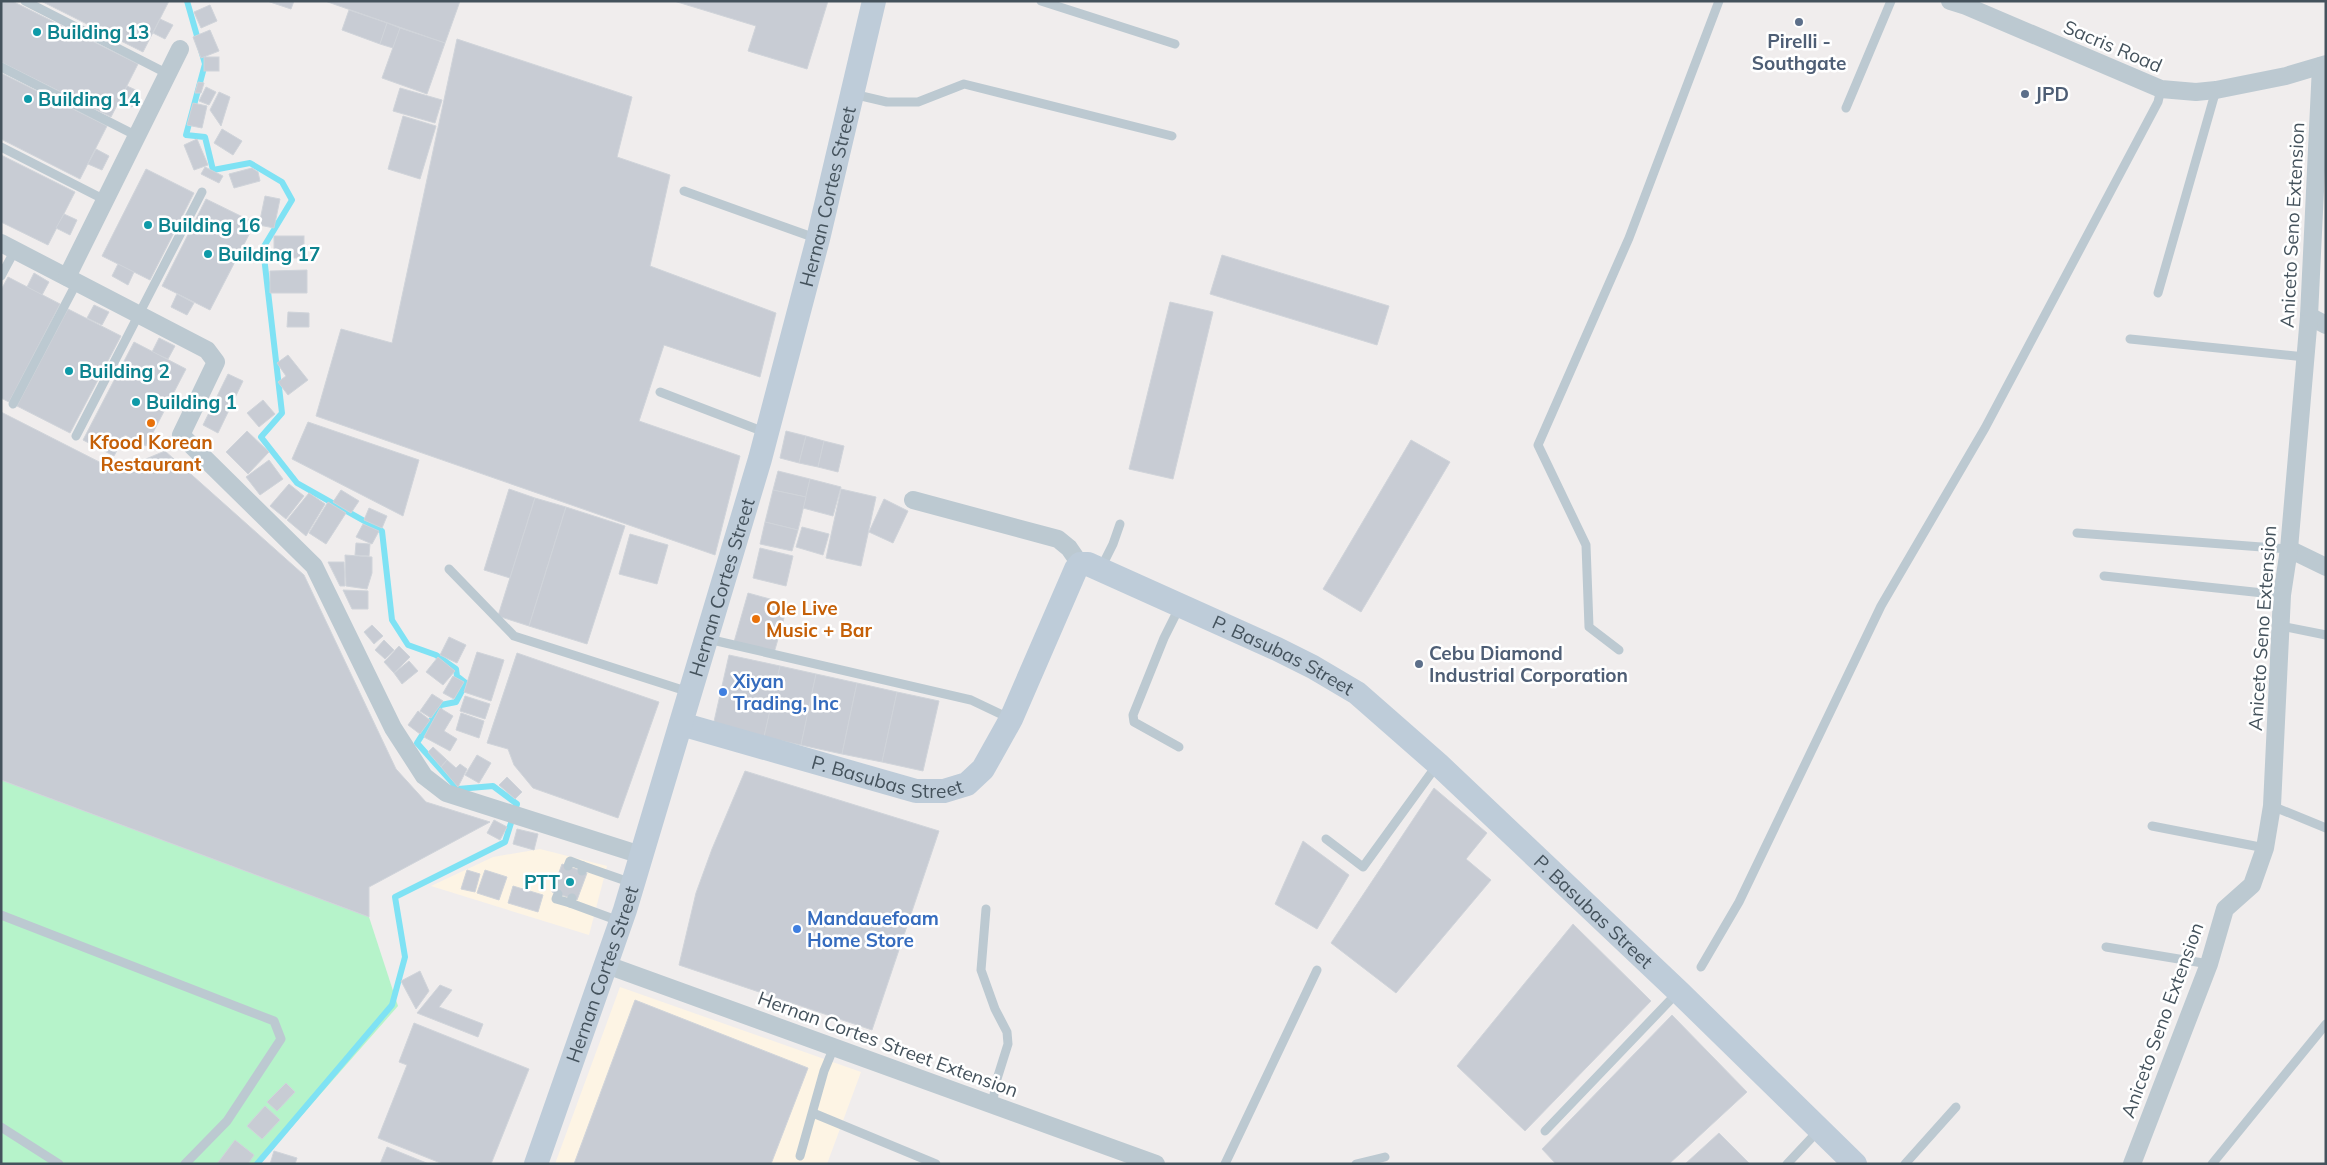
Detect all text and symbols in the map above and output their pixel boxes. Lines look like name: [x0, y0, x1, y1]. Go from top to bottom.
street label: Sacris Road: [2060, 14, 2166, 78]
marker: Pirelli - Southgate: [1793, 16, 1805, 28]
place label: Building 13: [47, 20, 149, 44]
marker: Building 13: [31, 26, 43, 38]
place label: Pirelli - Southgate: [1752, 29, 1846, 75]
place label: JPD: [2035, 82, 2069, 106]
place label: Building 14: [38, 87, 141, 111]
marker: JPD: [2019, 88, 2031, 100]
marker: Building 14: [22, 93, 34, 105]
street label: Hernan Cortes Street: [794, 103, 861, 289]
street label: Aniceto Seno Extension: [2275, 122, 2309, 328]
place label: Building 16: [158, 213, 260, 237]
marker: Building 16: [142, 219, 154, 231]
place label: Building 17: [218, 242, 320, 266]
marker: Building 17: [202, 248, 214, 260]
place label: Building 2: [79, 359, 170, 383]
marker: Building 2: [63, 365, 75, 377]
place label: Building 1: [146, 390, 237, 414]
marker: Building 1: [130, 396, 142, 408]
marker: Kfood Korean Restaurant: [145, 417, 157, 429]
place label: Kfood Korean Restaurant: [89, 430, 213, 476]
street label: Hernan Cortes Street: [684, 495, 760, 679]
street label: Aniceto Seno Extension: [2243, 524, 2281, 732]
place label: Ole Live Music + Bar: [766, 596, 873, 642]
street label: P. Basubas Street: [1209, 610, 1359, 701]
marker: Ole Live Music + Bar: [750, 613, 762, 625]
place label: Cebu Diamond Industrial Corporation: [1429, 641, 1628, 687]
marker: Cebu Diamond Industrial Corporation: [1413, 658, 1425, 670]
place label: Xiyan Trading, Inc: [732, 669, 839, 715]
marker: Xiyan Trading, Inc: [717, 686, 729, 698]
street label: P. Basubas Street: [809, 750, 966, 803]
street label: P. Basubas Street: [1529, 849, 1658, 973]
place label: PTT: [524, 870, 560, 894]
marker: PTT: [564, 876, 576, 888]
street label: Hernan Cortes Street: [561, 883, 644, 1066]
place label: Mandauefoam Home Store: [807, 906, 939, 952]
street label: Aniceto Seno Extension: [2116, 919, 2208, 1121]
marker: Mandauefoam Home Store: [791, 923, 803, 935]
street label: Hernan Cortes Street Extension: [755, 986, 1021, 1102]

